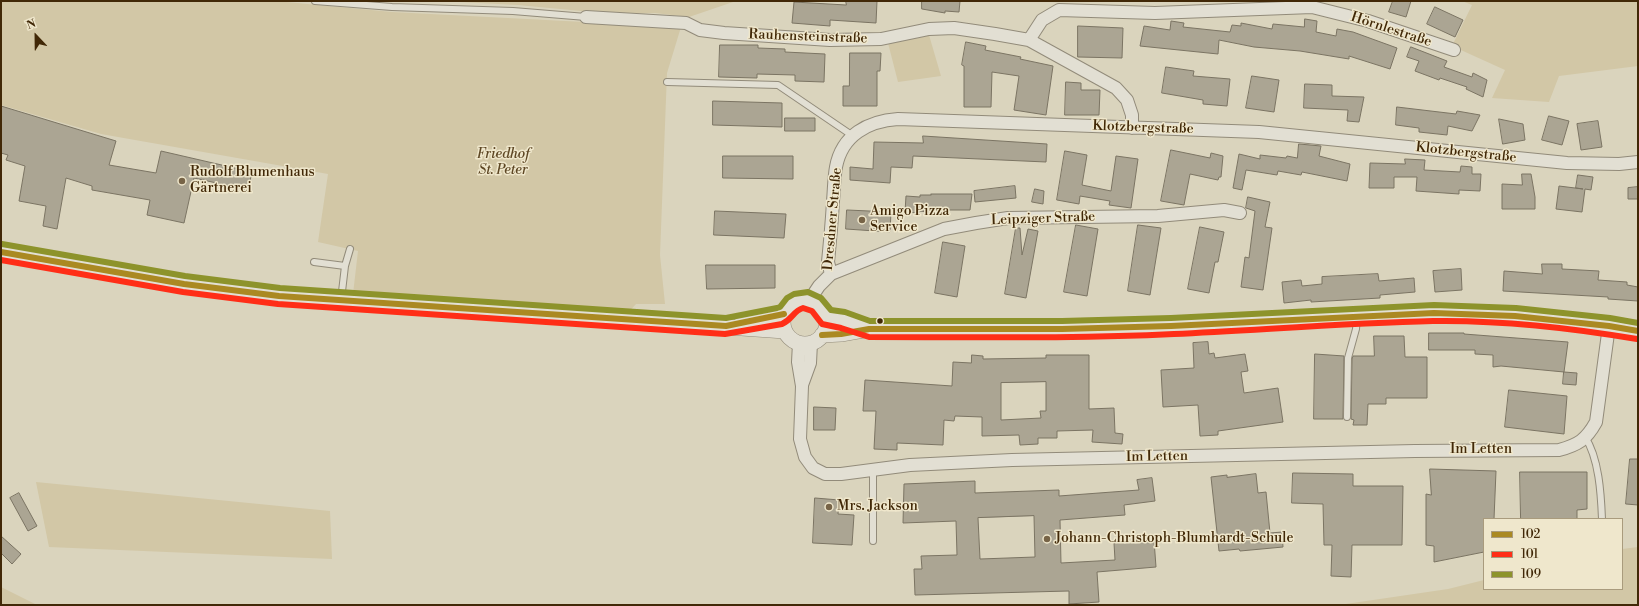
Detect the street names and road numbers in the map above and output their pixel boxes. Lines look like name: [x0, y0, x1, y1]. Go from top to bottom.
street label: Hörnlestraße: [1348, 9, 1434, 51]
street label: Rauhensteinstraße: [748, 27, 868, 47]
street label: Klotzbergstraße: [1092, 118, 1194, 138]
street label: Klotzbergstraße: [1415, 139, 1517, 167]
street label: Dresdner Straße: [820, 167, 846, 271]
street label: Leipziger Straße: [991, 209, 1095, 229]
street label: Im Letten: [1450, 442, 1512, 458]
street label: Im Letten: [1126, 448, 1188, 466]

